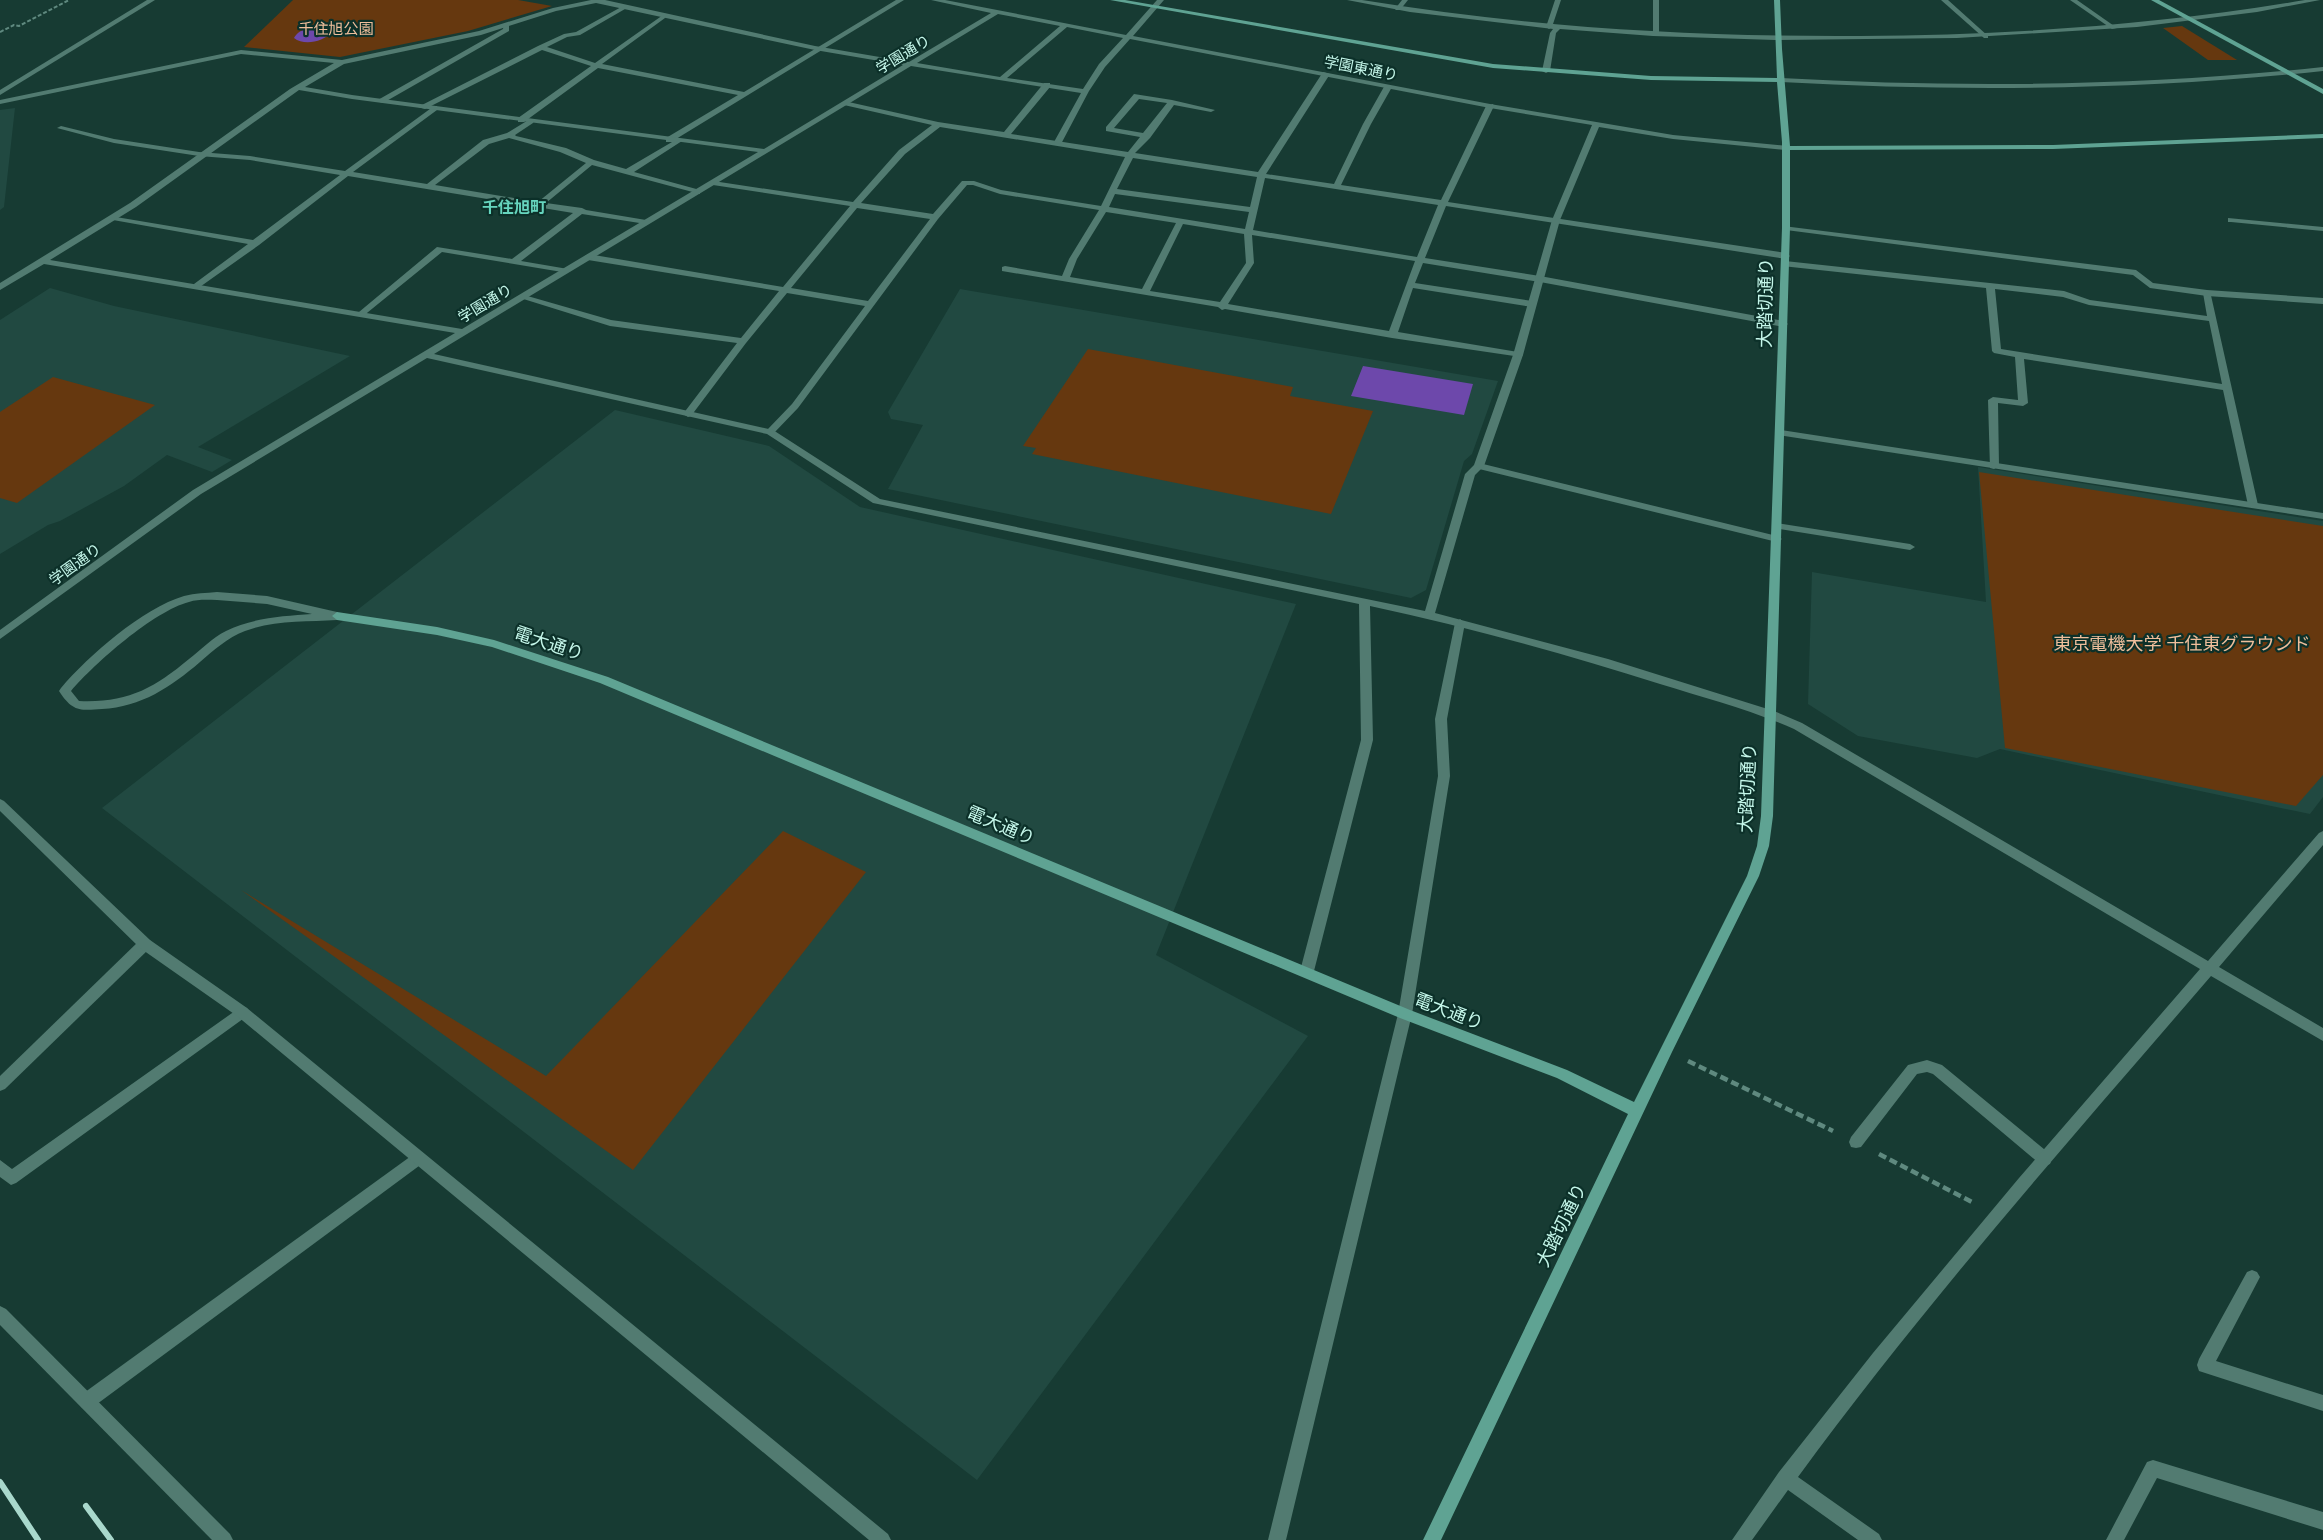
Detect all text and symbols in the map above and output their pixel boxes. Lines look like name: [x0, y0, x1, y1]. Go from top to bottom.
park label: 千住旭公園: [298, 19, 374, 38]
street label: 学園通り: [872, 30, 934, 78]
street label: 学園東通り: [1322, 52, 1400, 84]
district label: 千住旭町: [482, 197, 546, 217]
street label: 大踏切通り: [1754, 258, 1776, 348]
street label: 学園通り: [454, 279, 516, 327]
street label: 学園通り: [45, 539, 105, 589]
street label: 電大通り: [512, 622, 586, 664]
park label: 東京電機大学 千住東グラウンド: [2053, 633, 2311, 654]
street label: 大踏切通り: [1734, 743, 1760, 833]
street label: 電大通り: [964, 801, 1038, 849]
street label: 電大通り: [1412, 988, 1486, 1034]
street label: 大踏切通り: [1532, 1180, 1590, 1270]

